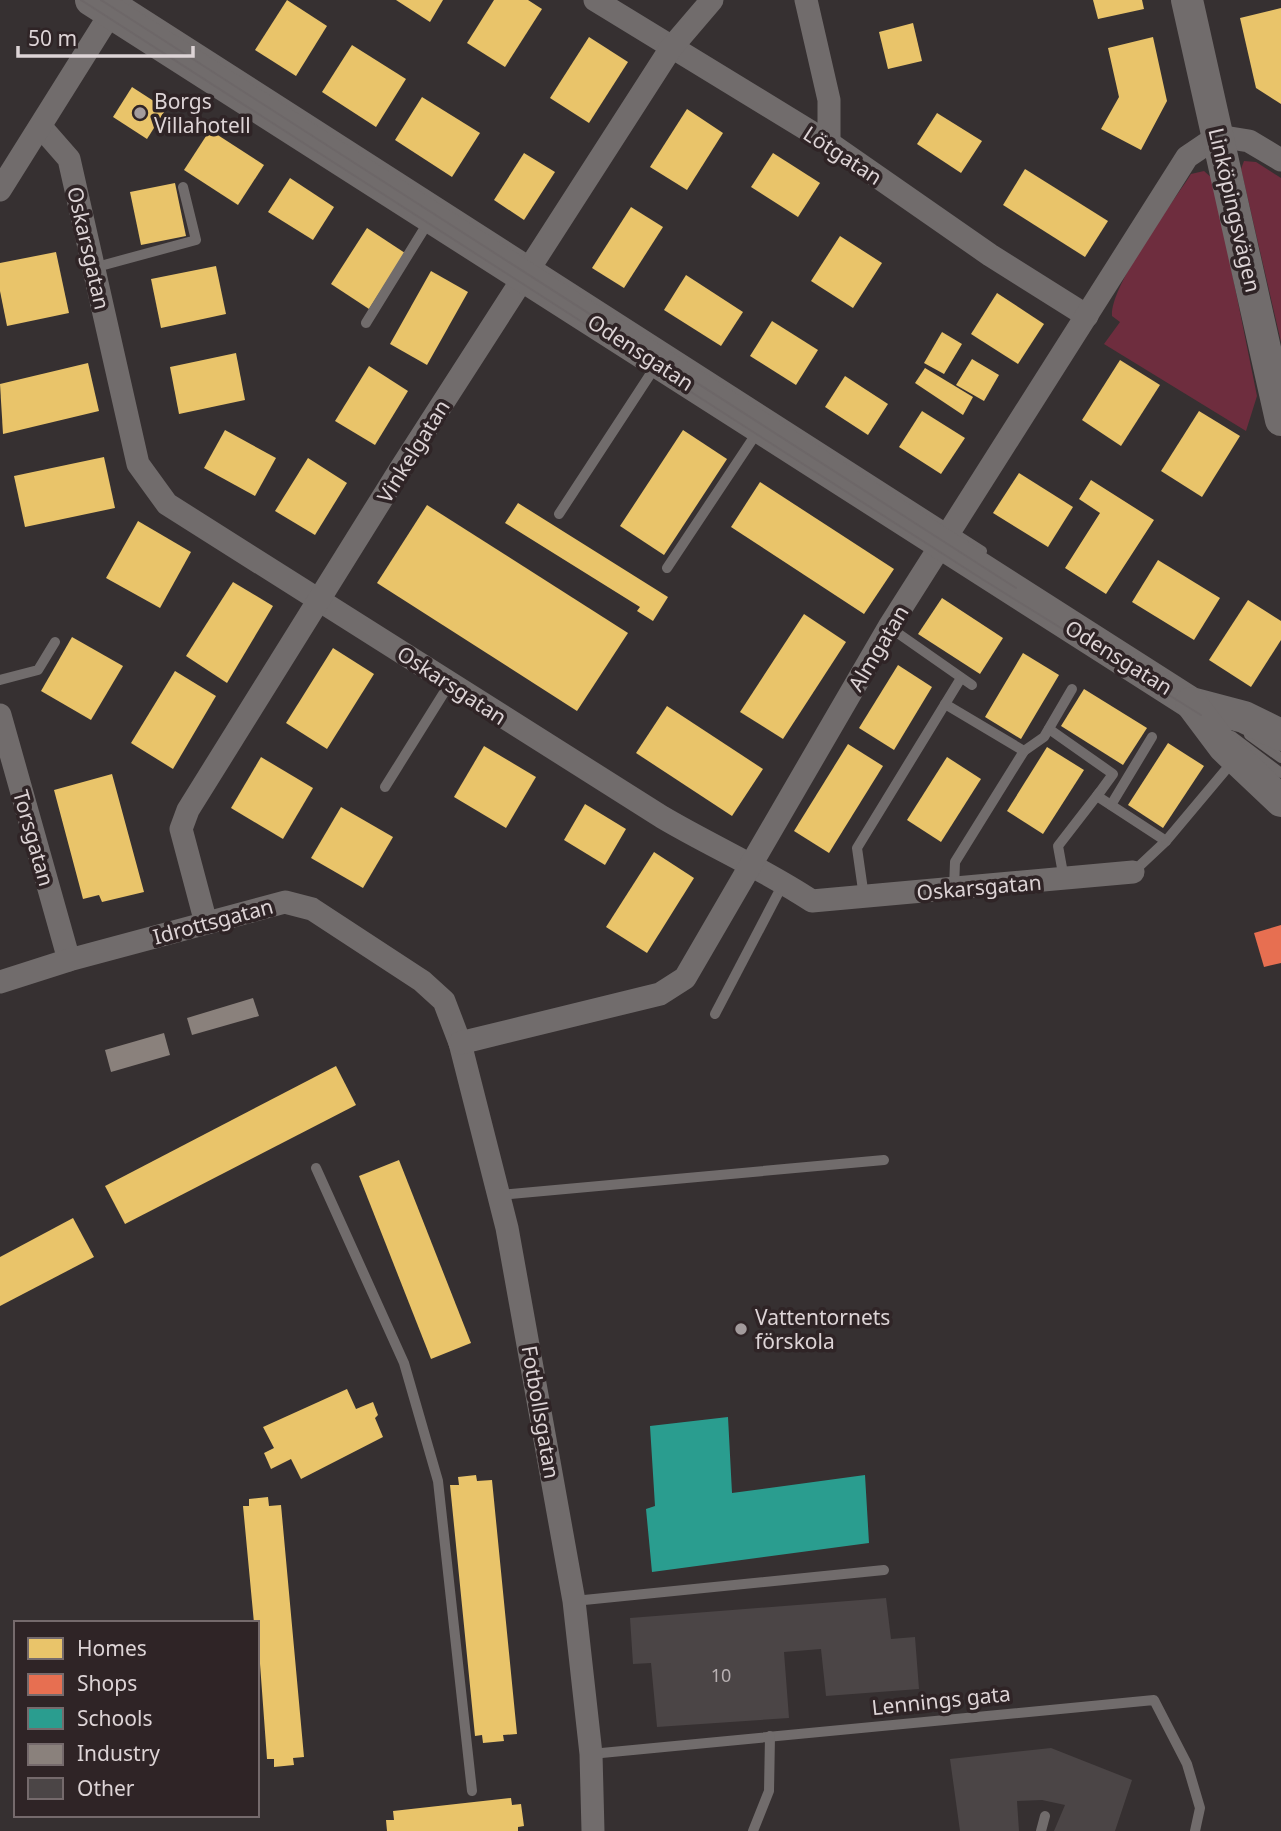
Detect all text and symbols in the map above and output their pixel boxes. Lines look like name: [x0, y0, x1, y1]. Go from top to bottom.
scale bar: [18, 14, 192, 58]
text: 50 m: [28, 24, 77, 52]
place label: Borgs Villahotell: [154, 87, 251, 139]
marker: Borgs Villahotell: [132, 105, 148, 121]
street label: Lötgatan: [798, 119, 888, 191]
street label: Linköpingsvägen: [1202, 125, 1268, 295]
street label: Oskarsgatan: [61, 184, 117, 312]
street label: Odensgatan: [583, 307, 699, 397]
street label: Vinkelgatan: [370, 394, 456, 508]
street label: Almgatan: [841, 600, 915, 696]
street label: Odensgatan: [1060, 613, 1178, 701]
street label: Oskarsgatan: [392, 639, 512, 731]
street label: Torsgatan: [7, 787, 61, 889]
street label: Oskarsgatan: [915, 868, 1043, 906]
street label: Idrottsgatan: [150, 892, 276, 950]
place label: Vattentornets förskola: [755, 1303, 890, 1355]
marker: Vattentornets förskola: [733, 1321, 749, 1337]
street label: Fotbollsgatan: [516, 1343, 566, 1481]
legend: [14, 1621, 259, 1817]
text: Homes: [77, 1634, 147, 1662]
house number: 10: [711, 1663, 731, 1687]
text: Shops: [77, 1669, 137, 1697]
street label: Lennings gata: [870, 1679, 1012, 1721]
text: Schools: [77, 1704, 152, 1732]
text: Industry: [77, 1739, 160, 1767]
text: Other: [77, 1774, 135, 1802]

